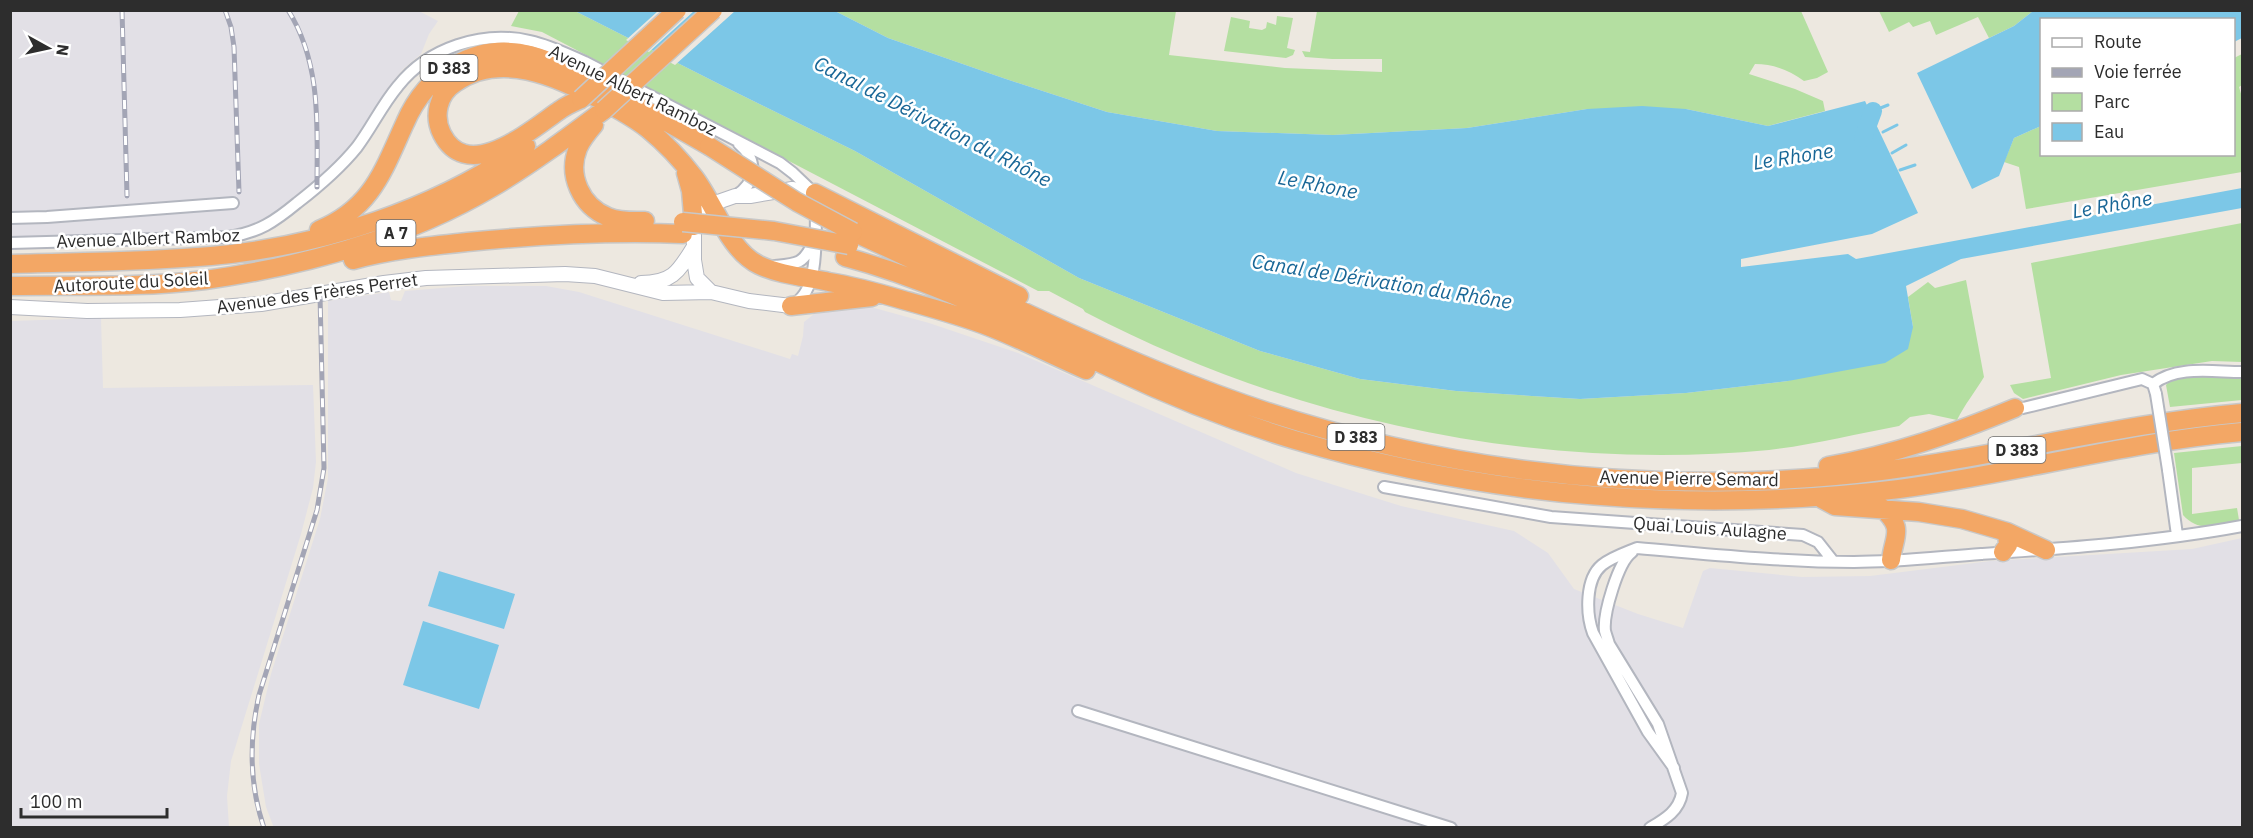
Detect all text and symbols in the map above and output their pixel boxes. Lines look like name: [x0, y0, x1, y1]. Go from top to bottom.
north arrow: [18, 18, 78, 78]
legend: [2040, 18, 2235, 156]
text: Route: [2094, 30, 2142, 53]
street label: Avenue Albert Ramboz: [545, 39, 721, 141]
text: N: [52, 43, 74, 57]
water label: Canal de Dérivation du Rhône: [810, 49, 1056, 193]
road number: D 383: [420, 55, 478, 81]
text: Voie ferrée: [2094, 60, 2182, 83]
text: Parc: [2094, 90, 2130, 113]
text: Eau: [2094, 120, 2124, 143]
water label: Le Rhone: [1751, 136, 1835, 176]
water label: Le Rhone: [1276, 163, 1360, 205]
water label: Le Rhône: [2070, 184, 2154, 224]
road number: A 7: [376, 220, 416, 246]
street label: Avenue Albert Ramboz: [56, 223, 240, 253]
water label: Canal de Dérivation du Rhône: [1250, 247, 1514, 315]
street label: Autoroute du Soleil: [53, 266, 209, 298]
street label: Avenue des Frères Perret: [215, 267, 419, 319]
road number: D 383: [1328, 424, 1384, 450]
road number: D 383: [1988, 437, 2046, 463]
street label: Avenue Pierre Semard: [1599, 465, 1779, 491]
street label: Quai Louis Aulagne: [1632, 511, 1788, 545]
scale bar: [21, 781, 166, 819]
text: 100 m: [30, 790, 82, 813]

